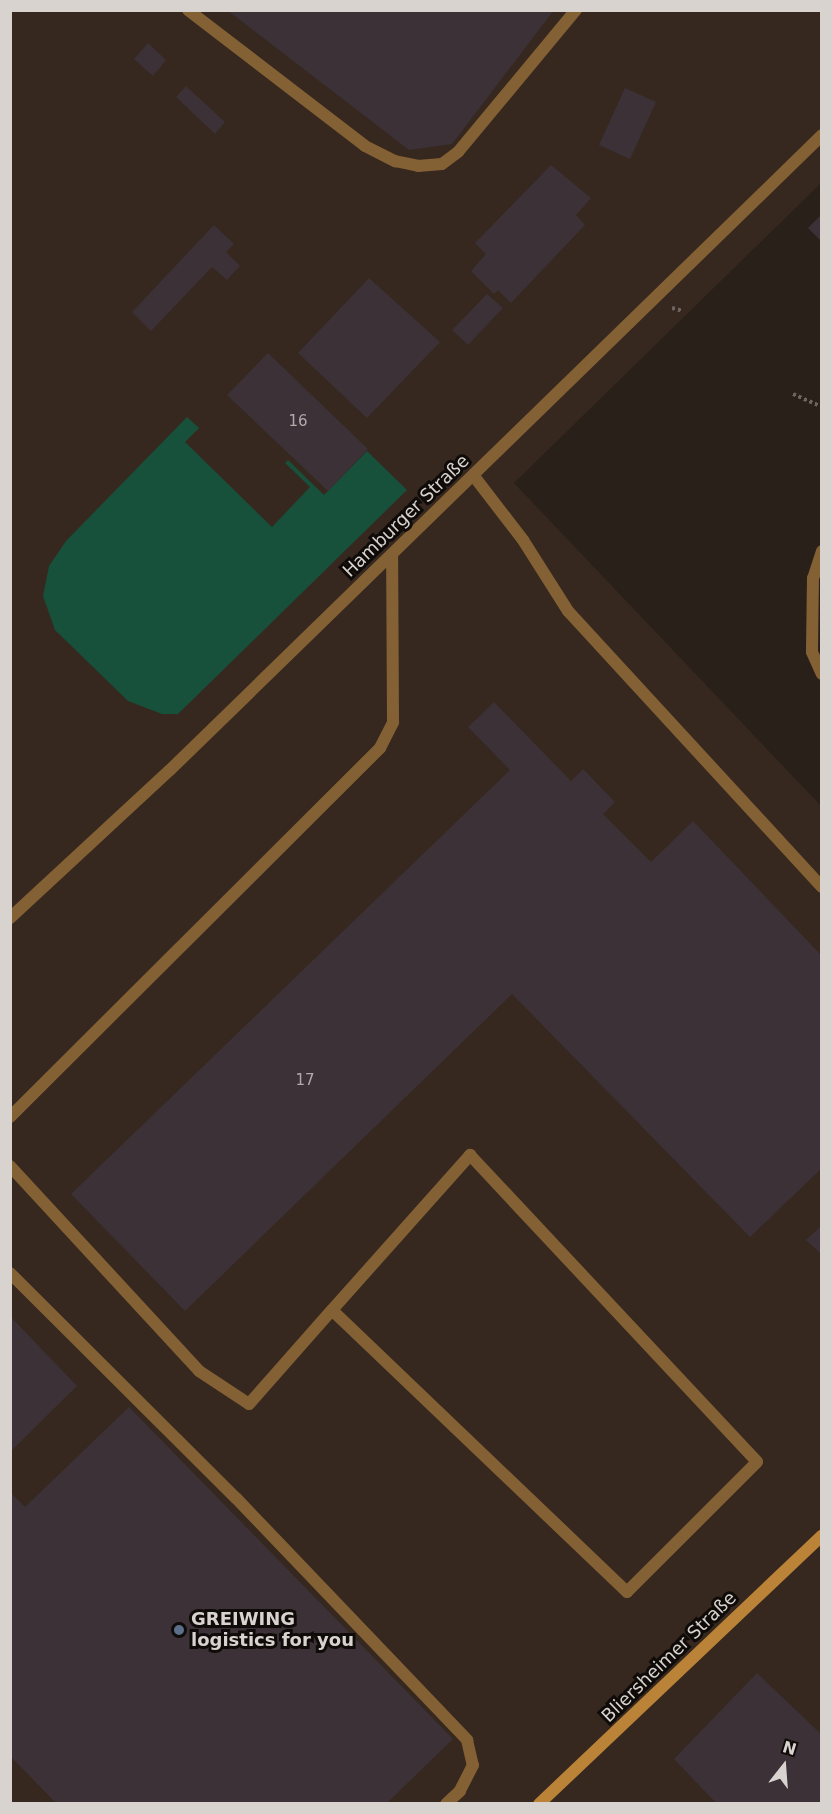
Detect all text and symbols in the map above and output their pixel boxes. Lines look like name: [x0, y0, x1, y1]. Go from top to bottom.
house number: 16: [288, 413, 308, 431]
street label: Hamburger Straße: [338, 450, 474, 582]
house number: 17: [295, 1072, 315, 1090]
street label: Bliersheimer Straße: [597, 1587, 741, 1727]
place label: GREIWING logistics for you: [191, 1609, 354, 1652]
marker: GREIWING logistics for you: [172, 1623, 186, 1637]
north arrow: [754, 1736, 814, 1796]
text: N: [780, 1737, 799, 1759]

